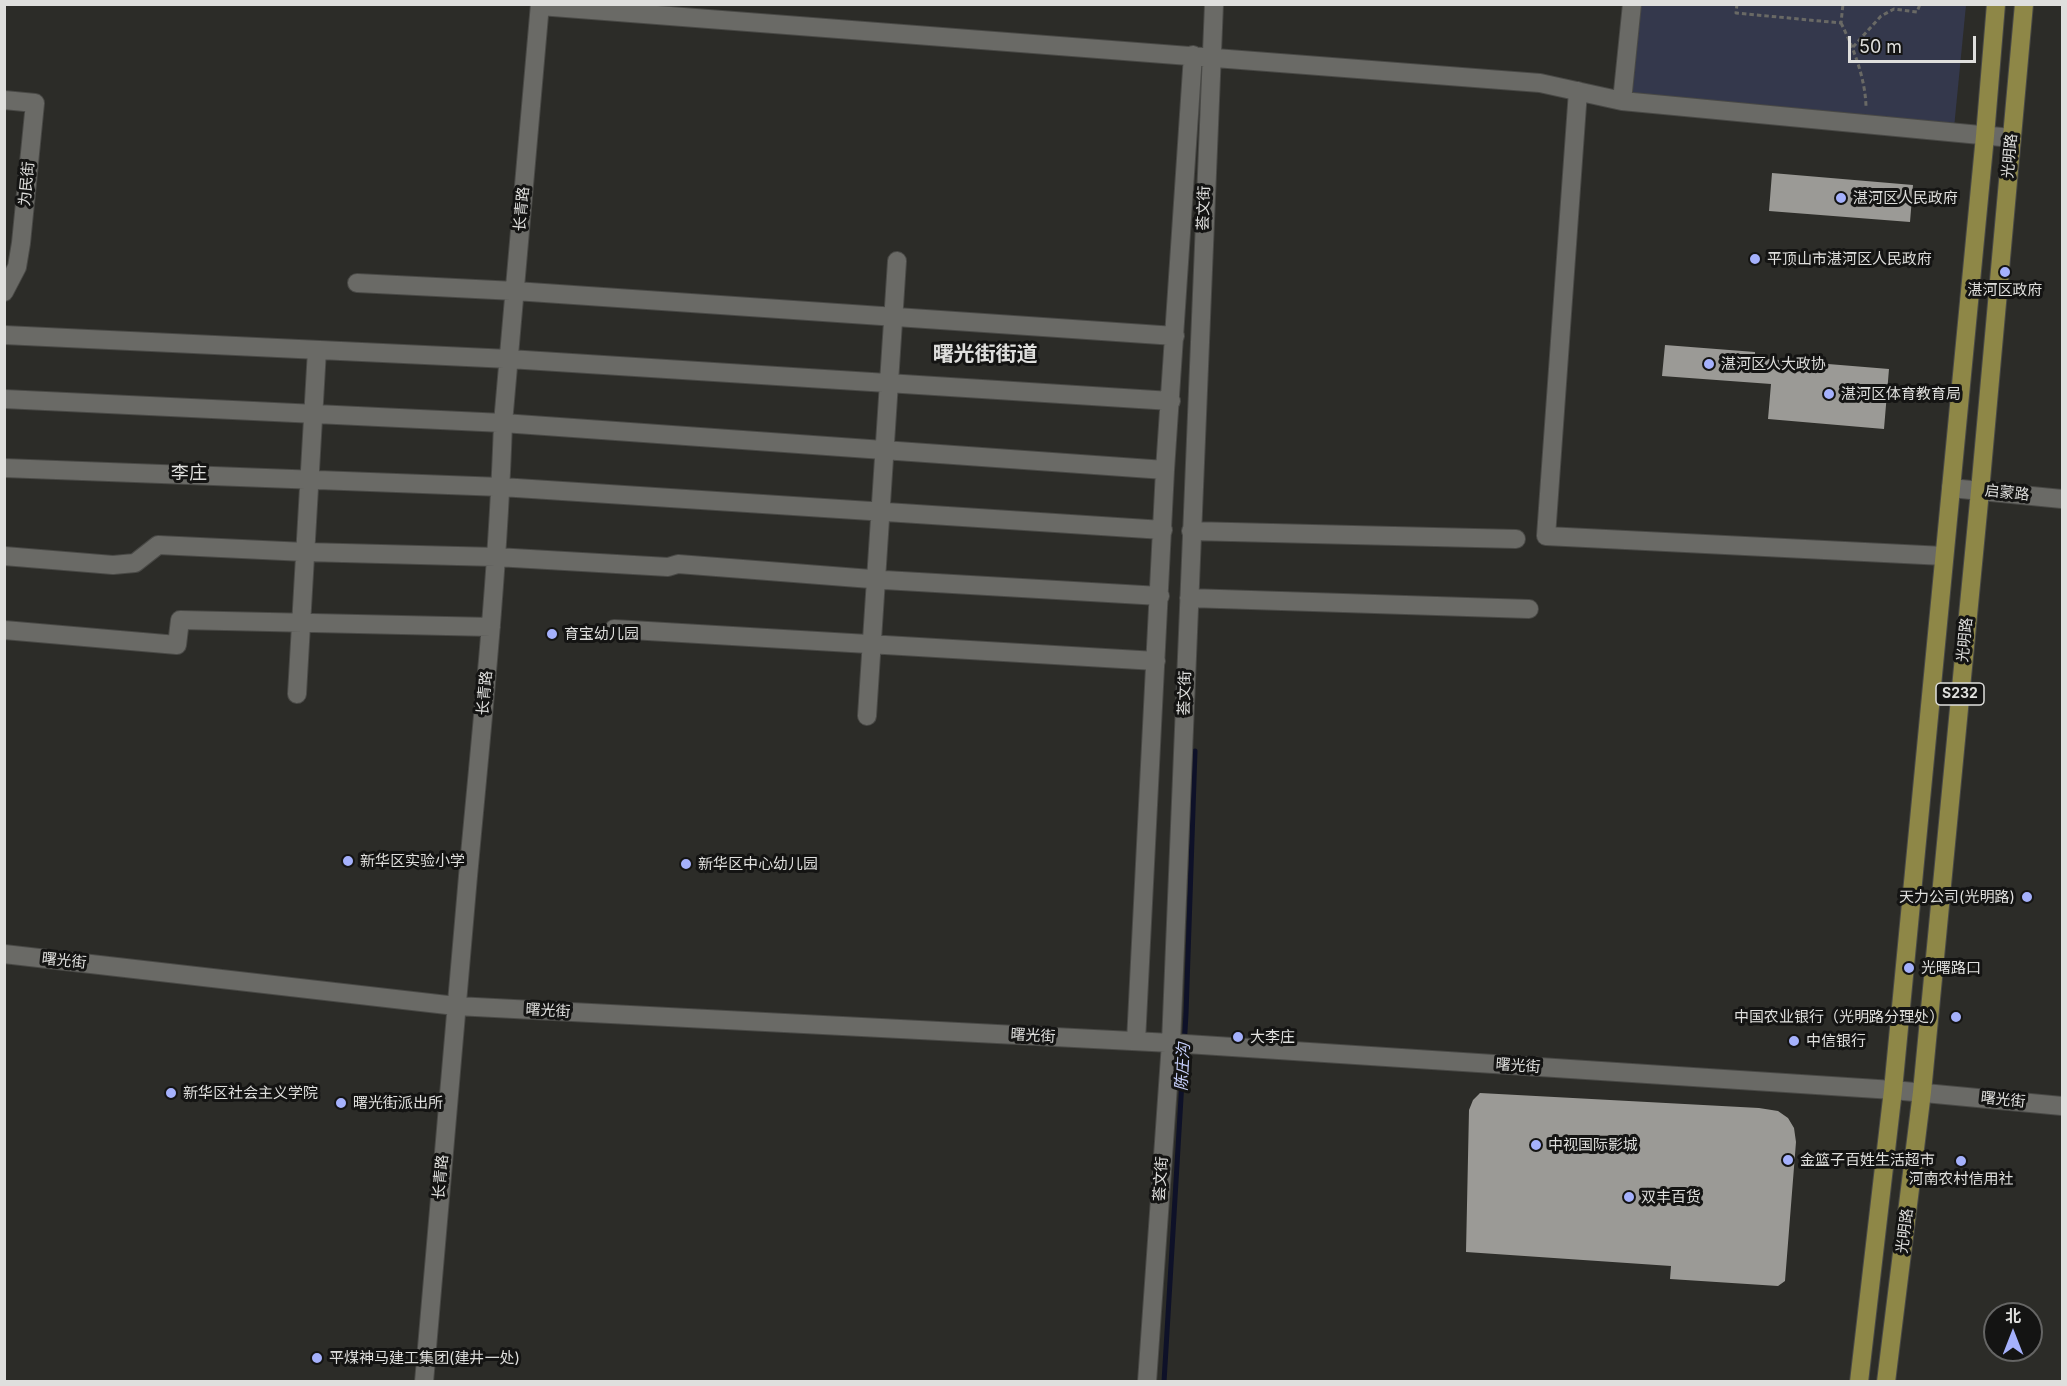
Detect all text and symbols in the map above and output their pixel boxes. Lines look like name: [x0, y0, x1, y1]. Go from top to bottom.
scale bar: [1851, 24, 1978, 62]
text: 50 m: [1859, 36, 1902, 57]
street label: 光明路: [1999, 133, 2021, 179]
street label: 为民街: [16, 161, 38, 207]
street label: 荟文街: [1194, 185, 1214, 231]
street label: 长青路: [511, 186, 533, 232]
place label: 湛河区人民政府: [1853, 189, 1958, 207]
marker: 湛河区人民政府: [1834, 191, 1848, 205]
place label: 平顶山市湛河区人民政府: [1767, 250, 1932, 268]
marker: 平顶山市湛河区人民政府: [1748, 252, 1762, 266]
marker: 湛河区政府: [1998, 265, 2012, 279]
place label: 湛河区政府: [1968, 281, 2042, 299]
district label: 曙光街街道: [933, 342, 1037, 368]
place label: 湛河区人大政协: [1721, 355, 1826, 373]
marker: 湛河区人大政协: [1702, 357, 1716, 371]
place label: 湛河区体育教育局: [1841, 385, 1961, 403]
marker: 湛河区体育教育局: [1822, 387, 1836, 401]
district label: 李庄: [171, 463, 207, 485]
street label: 启蒙路: [1984, 482, 2030, 504]
street label: 光明路: [1954, 617, 1976, 663]
place label: 育宝幼儿园: [564, 625, 639, 643]
marker: 育宝幼儿园: [545, 627, 559, 641]
street label: 长青路: [474, 670, 496, 716]
street label: 荟文街: [1175, 670, 1195, 716]
road number: S232: [1936, 683, 1984, 705]
place label: 新华区实验小学: [360, 852, 465, 870]
marker: 新华区实验小学: [341, 854, 355, 868]
place label: 新华区中心幼儿园: [698, 855, 818, 873]
marker: 新华区中心幼儿园: [679, 857, 693, 871]
place label: 天力公司(光明路): [1899, 888, 2015, 906]
marker: 天力公司(光明路): [2020, 890, 2034, 904]
street label: 曙光街: [41, 950, 87, 972]
place label: 光曙路口: [1921, 959, 1981, 977]
marker: 光曙路口: [1902, 961, 1916, 975]
street label: 曙光街: [525, 1001, 571, 1021]
place label: 中国农业银行（光明路分理处）: [1734, 1008, 1944, 1026]
marker: 中国农业银行（光明路分理处）: [1949, 1010, 1963, 1024]
street label: 曙光街: [1010, 1026, 1056, 1046]
place label: 大李庄: [1250, 1028, 1295, 1046]
marker: 大李庄: [1231, 1030, 1245, 1044]
place label: 中信银行: [1806, 1032, 1866, 1050]
marker: 中信银行: [1787, 1034, 1801, 1048]
water label: 陈庄沟: [1172, 1043, 1194, 1091]
street label: 曙光街: [1495, 1055, 1541, 1077]
place label: 新华区社会主义学院: [183, 1084, 318, 1102]
marker: 新华区社会主义学院: [164, 1086, 178, 1100]
street label: 曙光街: [1980, 1089, 2026, 1111]
place label: 曙光街派出所: [353, 1094, 443, 1112]
marker: 曙光街派出所: [334, 1096, 348, 1110]
place label: 中视国际影城: [1548, 1136, 1638, 1154]
marker: 中视国际影城: [1529, 1138, 1543, 1152]
place label: 金篮子百姓生活超市: [1800, 1151, 1935, 1169]
marker: 金篮子百姓生活超市: [1781, 1153, 1795, 1167]
street label: 长青路: [430, 1154, 452, 1200]
marker: 河南农村信用社: [1954, 1154, 1968, 1168]
street label: 荟文街: [1150, 1156, 1172, 1202]
place label: 河南农村信用社: [1909, 1170, 2013, 1188]
place label: 双丰百货: [1641, 1188, 1701, 1206]
marker: 双丰百货: [1622, 1190, 1636, 1204]
street label: 光明路: [1893, 1208, 1917, 1254]
north arrow: [1983, 1302, 2043, 1362]
text: 北: [2005, 1306, 2021, 1326]
place label: 平煤神马建工集团(建井一处): [329, 1349, 520, 1367]
marker: 平煤神马建工集团(建井一处): [310, 1351, 324, 1365]

